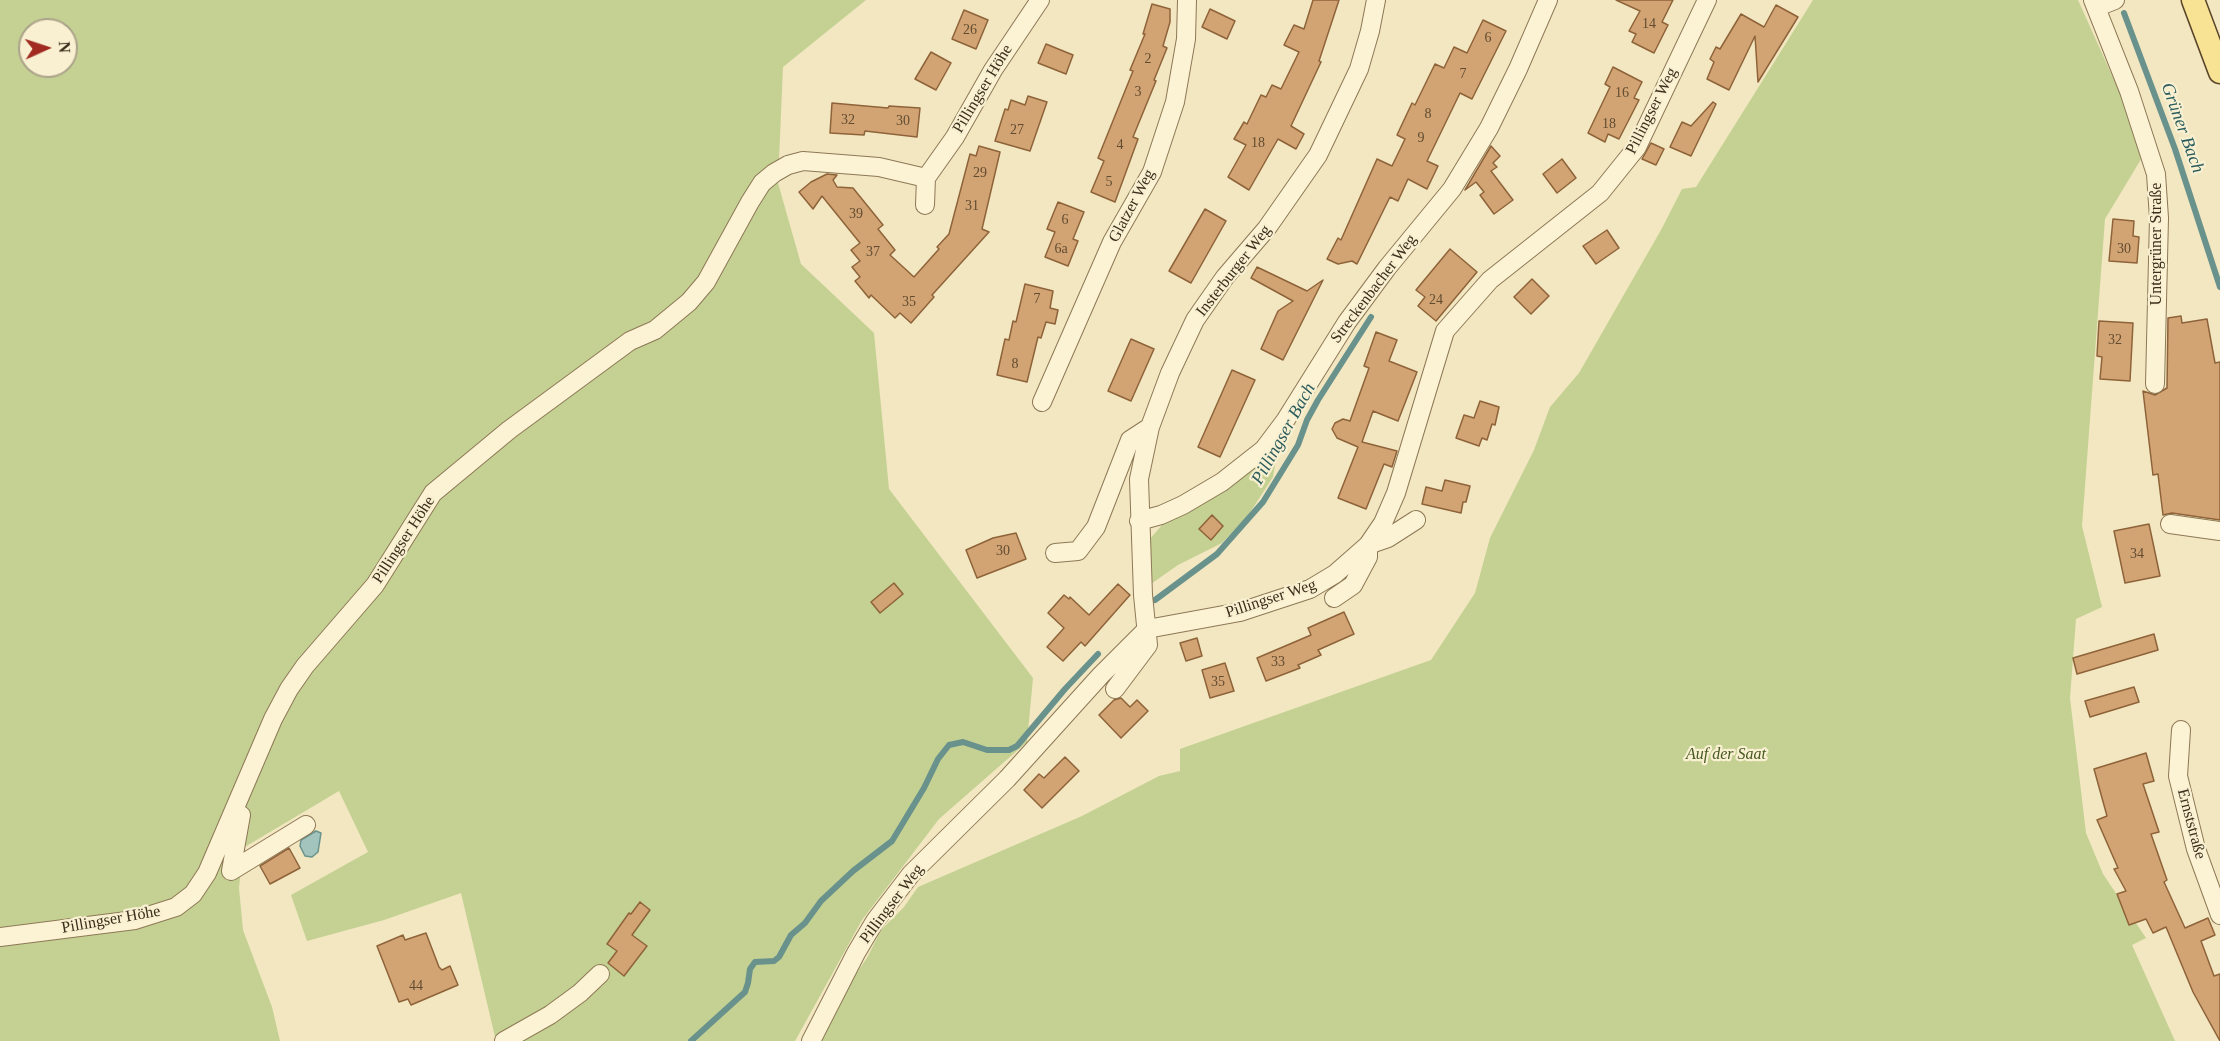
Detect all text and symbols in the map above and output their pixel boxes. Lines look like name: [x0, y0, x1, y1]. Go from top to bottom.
house number: 14: [1642, 16, 1656, 32]
north arrow: [18, 18, 78, 78]
house number: 26: [963, 22, 977, 38]
house number: 6: [1484, 30, 1492, 46]
text: N: [56, 41, 73, 53]
street label: Pillingser Höhe: [949, 41, 1017, 137]
house number: 2: [1144, 51, 1152, 67]
street label: Pillingser Weg: [1622, 65, 1682, 157]
house number: 7: [1460, 66, 1466, 82]
water label: Grüner Bach: [2156, 80, 2208, 176]
house number: 3: [1134, 84, 1142, 100]
house number: 16: [1615, 85, 1629, 101]
house number: 8: [1424, 106, 1432, 122]
house number: 32: [841, 112, 855, 128]
house number: 30: [896, 113, 910, 129]
house number: 18: [1602, 116, 1616, 132]
house number: 27: [1010, 122, 1024, 138]
house number: 9: [1418, 130, 1424, 146]
house number: 18: [1251, 135, 1265, 151]
house number: 4: [1116, 137, 1124, 153]
house number: 29: [973, 165, 987, 181]
street label: Glatzer Weg: [1105, 166, 1159, 246]
house number: 5: [1106, 174, 1112, 190]
street label: Untergrüner Straße: [2147, 183, 2167, 305]
house number: 31: [965, 198, 979, 214]
house number: 39: [849, 206, 863, 222]
house number: 6: [1062, 212, 1068, 228]
street label: Insterburger Weg: [1192, 221, 1276, 321]
street label: Streckenbacher Weg: [1327, 231, 1421, 347]
house number: 6a: [1054, 241, 1068, 257]
house number: 30: [2117, 241, 2131, 257]
house number: 37: [866, 244, 880, 260]
house number: 7: [1034, 291, 1040, 307]
house number: 24: [1429, 292, 1443, 308]
house number: 35: [902, 294, 916, 310]
house number: 32: [2108, 332, 2122, 348]
house number: 8: [1011, 356, 1018, 372]
water label: Pillingser Bach: [1247, 380, 1321, 488]
street label: Pillingser Höhe: [369, 493, 439, 587]
house number: 30: [996, 543, 1010, 559]
house number: 34: [2130, 546, 2144, 562]
street label: Pillingser Weg: [1223, 575, 1319, 623]
house number: 33: [1271, 654, 1285, 670]
house number: 35: [1211, 674, 1225, 690]
park label: Auf der Saat: [1686, 745, 1766, 765]
street label: Ernststraße: [2172, 787, 2210, 861]
street label: Pillingser Weg: [856, 861, 928, 947]
street label: Pillingser Höhe: [60, 902, 162, 938]
house number: 44: [409, 978, 423, 994]

